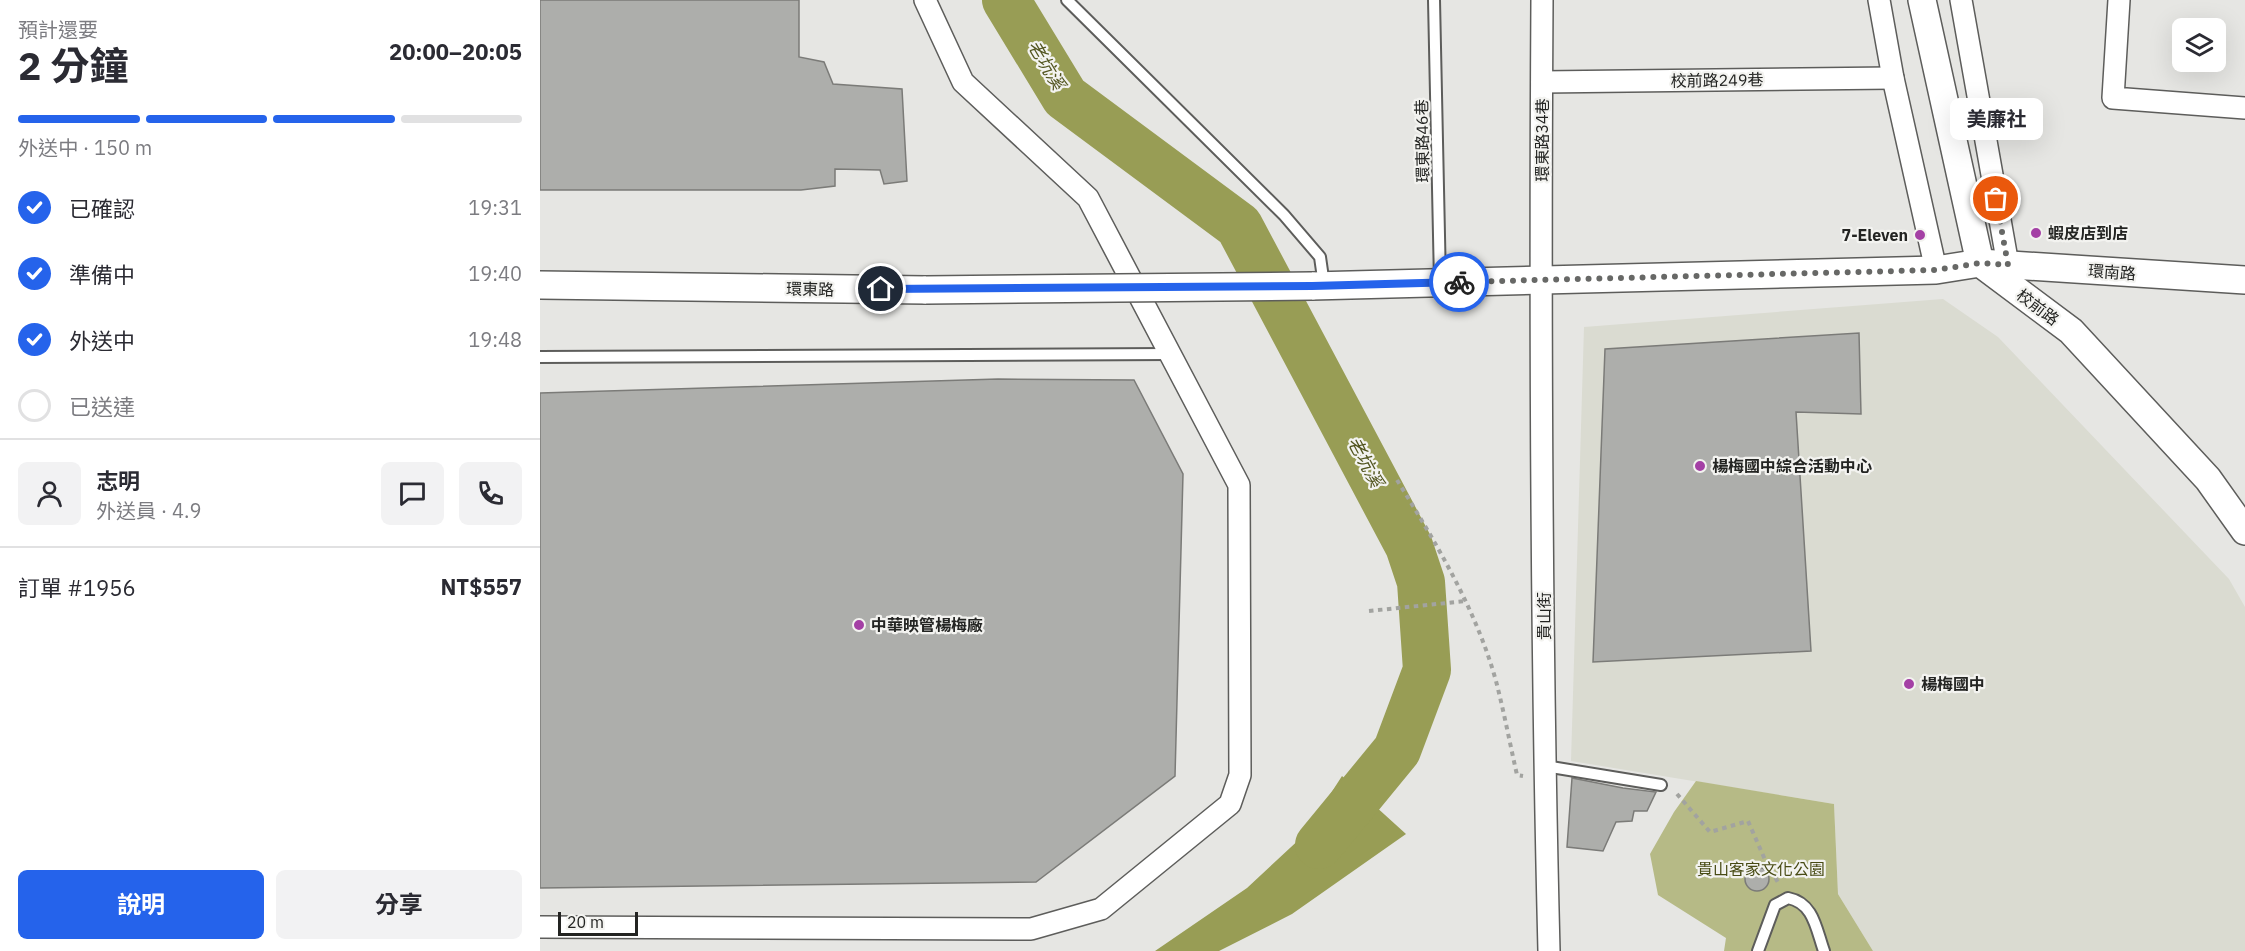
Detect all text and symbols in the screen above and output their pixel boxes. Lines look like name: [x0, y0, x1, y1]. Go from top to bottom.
text: 預計還要: [18, 16, 98, 43]
map controls: [2172, 18, 2226, 72]
button: layers: [2172, 18, 2226, 72]
water label: 老坑溪: [1023, 36, 1072, 96]
text: 20:00–20:05: [389, 37, 522, 66]
text: 2 分鐘: [18, 40, 129, 91]
street label: 校前路249巷: [1670, 69, 1764, 91]
callout: 美廉社: [1950, 97, 2042, 139]
street label: 環東路34巷: [1532, 98, 1552, 182]
street label: 環東路46巷: [1411, 99, 1433, 183]
text: 美廉社: [1967, 105, 2027, 132]
text: 外送中 · 150 m: [18, 134, 152, 161]
pin: [1970, 173, 2021, 224]
icon: bag: [1979, 182, 2012, 215]
icon: check: [18, 191, 51, 224]
text: 已確認: [69, 194, 135, 223]
text: 19:31: [468, 194, 522, 221]
place label: 蝦皮店到店: [2048, 223, 2128, 243]
place label: 7-Eleven: [1842, 225, 1908, 245]
marker: 蝦皮店到店: [2029, 226, 2043, 240]
marker: 7-Eleven: [1913, 228, 1927, 242]
courier: [1429, 252, 1489, 312]
icon: check: [18, 257, 51, 290]
text: 準備中: [69, 260, 135, 289]
text: 19:40: [468, 260, 522, 287]
street label: 環南路: [2087, 260, 2137, 284]
pin: [855, 263, 906, 314]
icon: bike: [1443, 266, 1476, 299]
icon: home: [864, 272, 897, 305]
street label: 環東路: [786, 279, 834, 299]
street label: 校前路: [2013, 285, 2063, 329]
icon: check: [18, 323, 51, 356]
text: 外送中: [69, 326, 135, 355]
text: 19:48: [468, 326, 522, 353]
text: 已送達: [69, 392, 135, 421]
water label: 老坑溪: [1343, 433, 1390, 494]
place label: 楊梅國中綜合活動中心: [1712, 456, 1872, 476]
marker: 楊梅國中綜合活動中心: [1693, 459, 1707, 473]
button: person: [18, 462, 81, 525]
button: chat: [381, 462, 444, 525]
button: phone: [459, 462, 522, 525]
text: 志明: [96, 466, 140, 495]
text: 外送員 · 4.9: [96, 497, 201, 524]
text: NT$557: [440, 572, 522, 601]
text: 訂單 #1956: [18, 573, 136, 602]
street label: 貴山街: [1534, 592, 1554, 640]
place label: 中華映管楊梅廠: [871, 615, 983, 635]
marker: 中華映管楊梅廠: [852, 618, 866, 632]
place label: 楊梅國中: [1921, 674, 1985, 694]
marker: 楊梅國中: [1902, 677, 1916, 691]
park label: 貴山客家文化公園: [1697, 859, 1825, 879]
button: 說明: [18, 870, 264, 939]
button: 分享: [276, 870, 522, 939]
scale bar: [558, 909, 638, 936]
text: 20 m: [567, 912, 604, 932]

